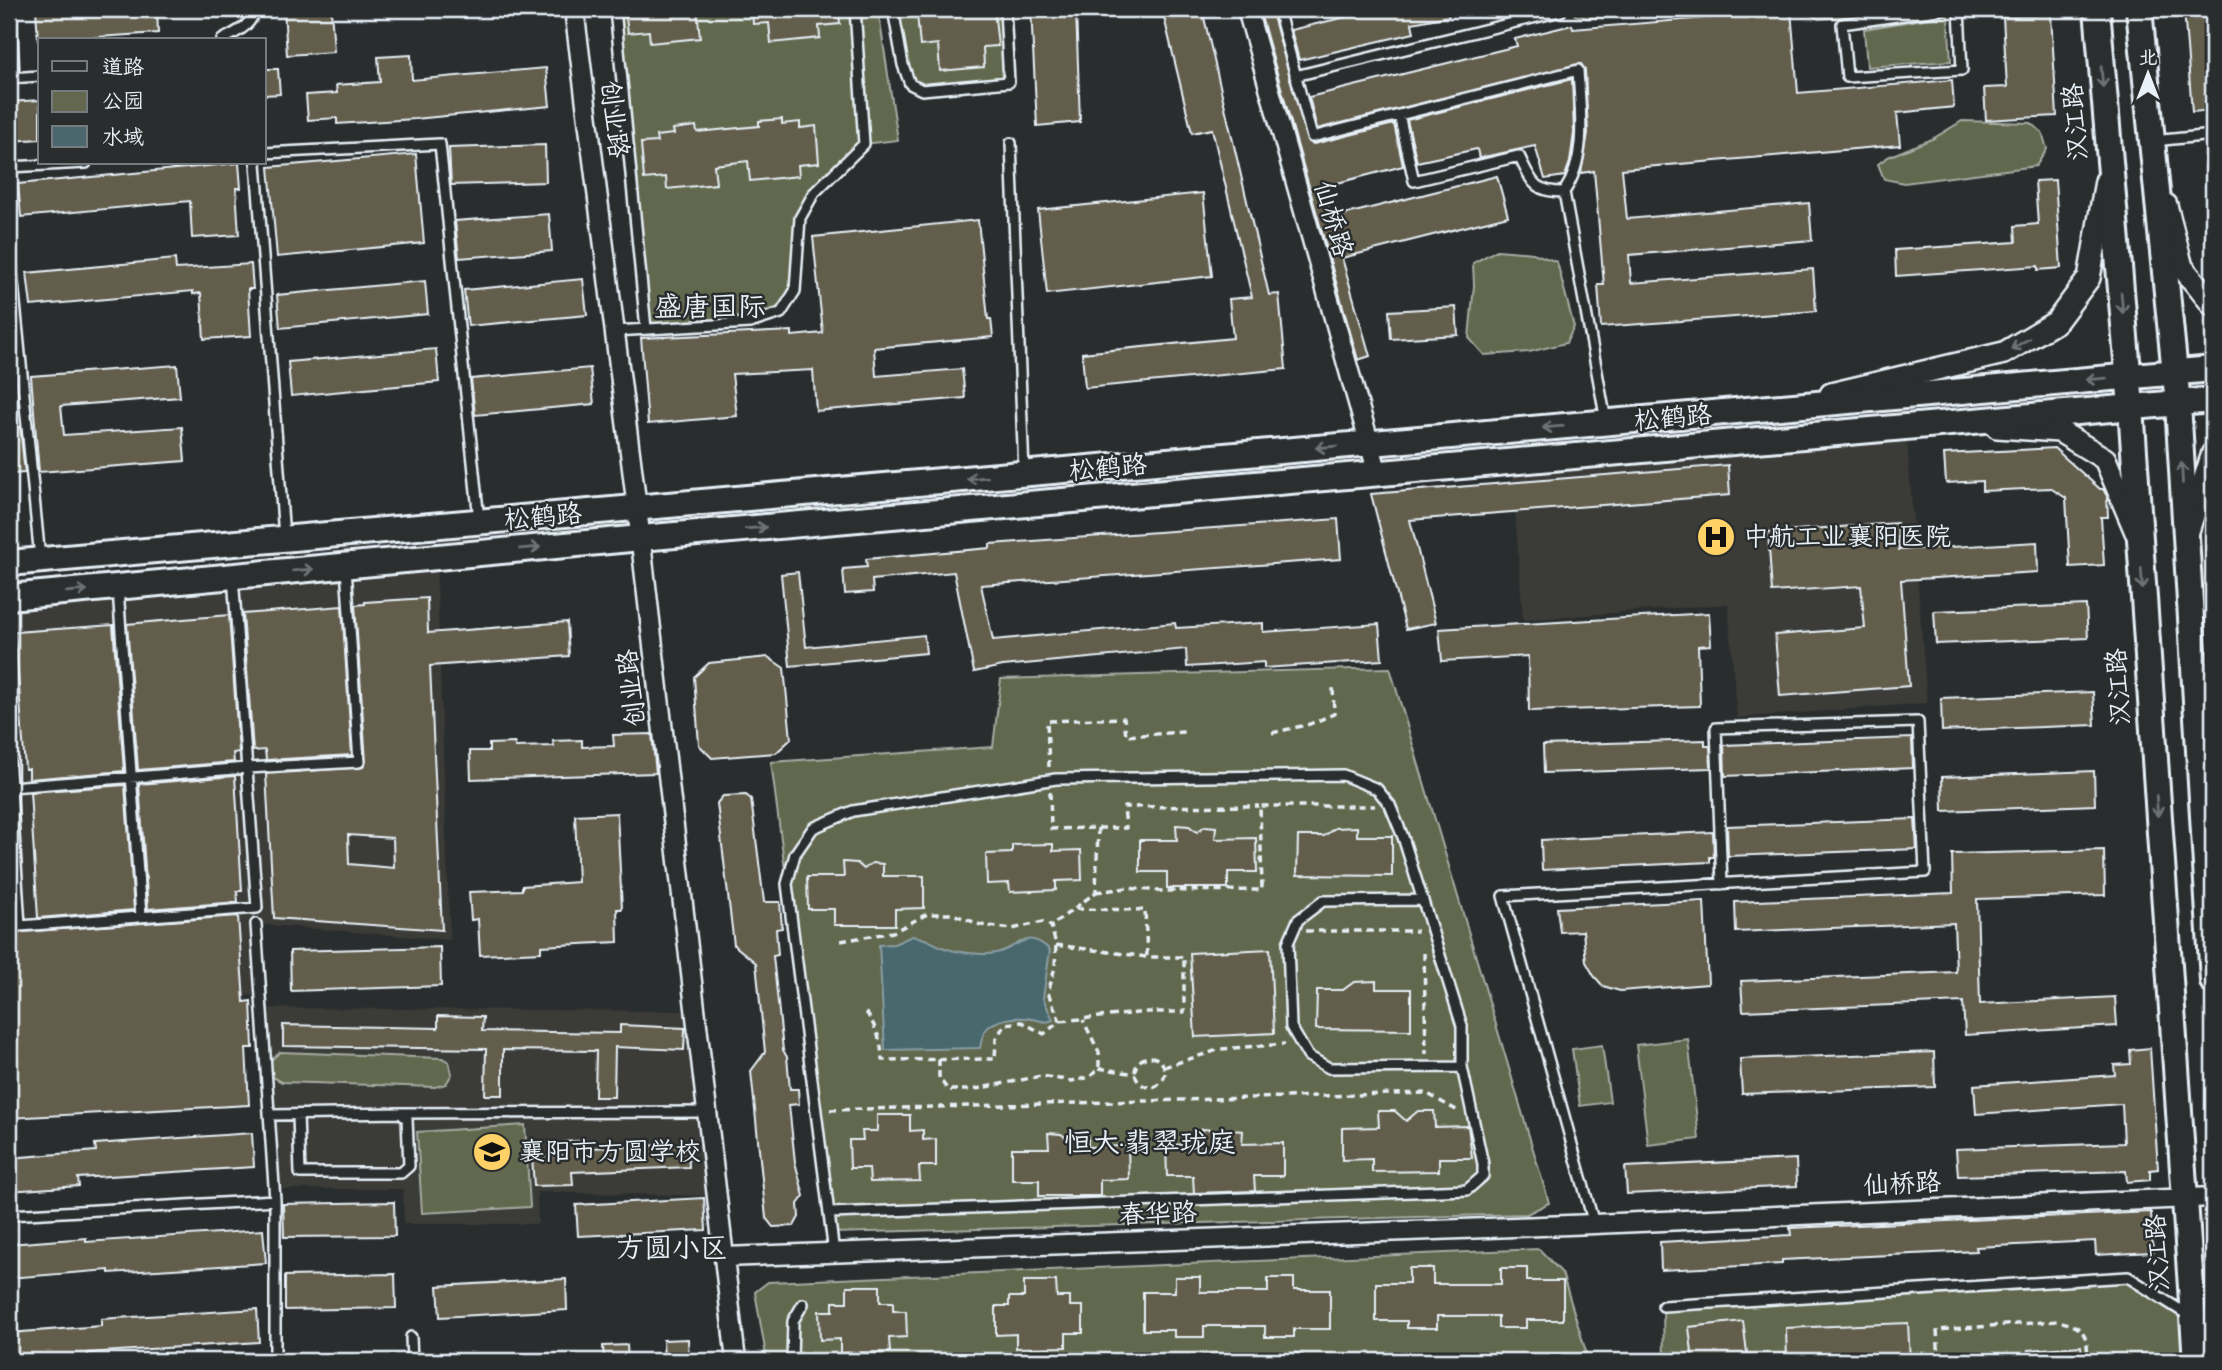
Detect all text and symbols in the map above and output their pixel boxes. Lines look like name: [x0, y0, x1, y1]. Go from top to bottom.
legend: [38, 38, 266, 164]
north arrow: [2114, 38, 2184, 108]
text: 北: [2138, 45, 2158, 72]
text: 道路: [102, 53, 144, 82]
one-way arrow: [2096, 65, 2109, 88]
street label: 创业路: [591, 78, 637, 160]
street label: 汉江路: [2055, 82, 2097, 162]
text: 公园: [102, 87, 144, 116]
text: 水域: [102, 123, 144, 152]
street label: 仙桥路: [1305, 177, 1361, 261]
district label: 盛唐国际: [654, 288, 766, 327]
one-way arrow: [2116, 292, 2129, 314]
one-way arrow: [2010, 337, 2030, 351]
one-way arrow: [2086, 373, 2108, 386]
street label: 松鹤路: [1633, 397, 1713, 439]
one-way arrow: [1542, 421, 1564, 434]
one-way arrow: [1315, 441, 1338, 454]
street label: 松鹤路: [1068, 447, 1148, 489]
one-way arrow: [2175, 462, 2188, 484]
one-way arrow: [967, 472, 989, 485]
street label: 松鹤路: [503, 496, 583, 538]
hospital icon: 中航工业襄阳医院: [1695, 516, 1737, 558]
place label: 中航工业襄阳医院: [1743, 519, 1951, 555]
one-way arrow: [744, 521, 767, 534]
one-way arrow: [518, 541, 540, 554]
one-way arrow: [291, 563, 314, 576]
one-way arrow: [2136, 567, 2149, 590]
one-way arrow: [65, 584, 87, 597]
street label: 创业路: [609, 647, 655, 729]
street label: 汉江路: [2098, 647, 2140, 727]
one-way arrow: [2151, 794, 2164, 817]
district label: 恒大·翡翠珑庭: [1064, 1124, 1236, 1163]
school or university icon: 襄阳市方圆学校: [471, 1131, 513, 1173]
place label: 襄阳市方圆学校: [519, 1134, 701, 1170]
street label: 仙桥路: [1862, 1164, 1942, 1204]
street label: 春华路: [1118, 1195, 1198, 1233]
street label: 汉江路: [2137, 1213, 2179, 1293]
district label: 方圆小区: [616, 1229, 728, 1268]

